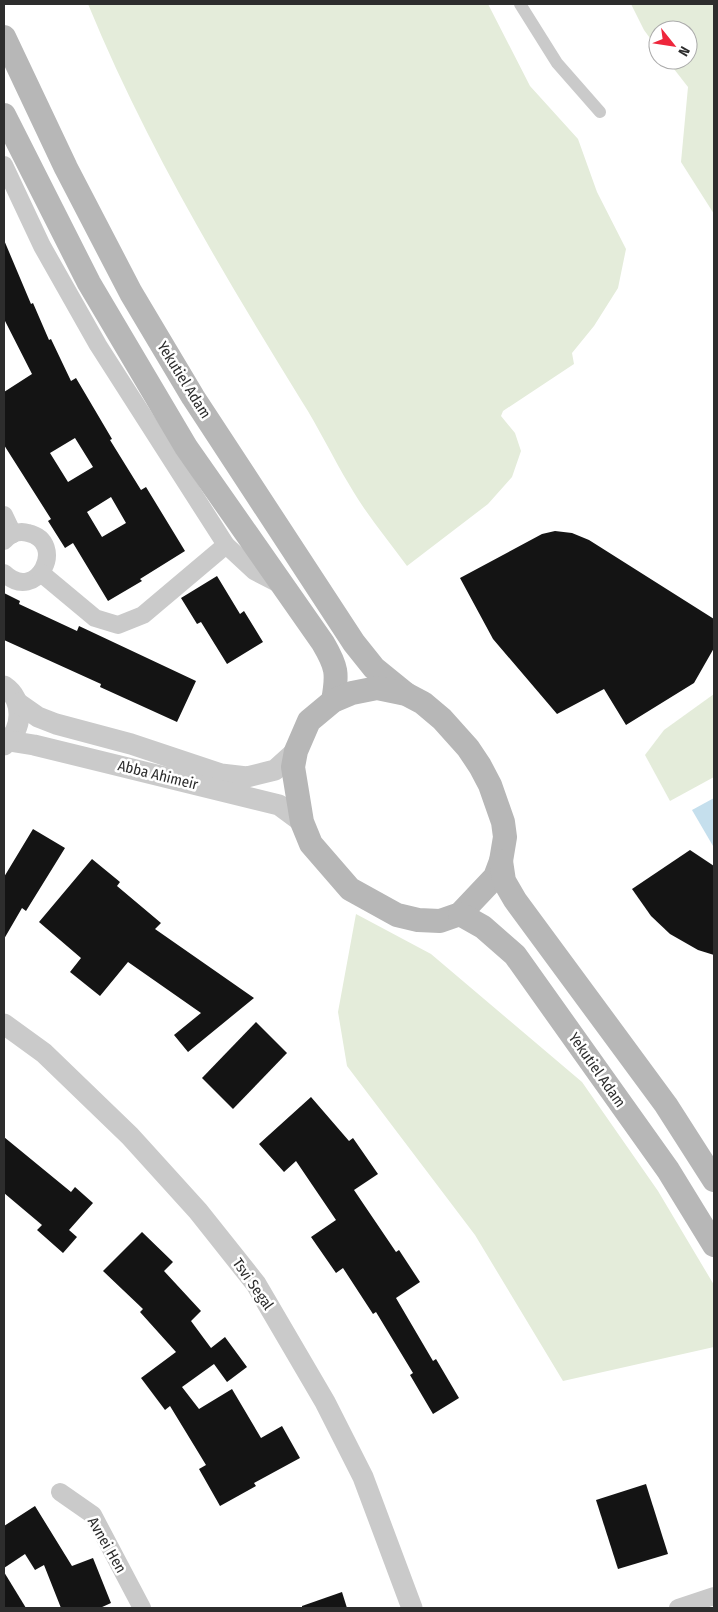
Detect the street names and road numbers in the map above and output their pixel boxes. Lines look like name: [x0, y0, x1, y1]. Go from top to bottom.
street label: Yekutiel Adam: [153, 338, 215, 422]
street label: Abba Ahimeir: [116, 756, 201, 794]
street label: Yekutiel Adam: [565, 1029, 629, 1111]
street label: Tsvi Segal: [229, 1255, 277, 1313]
street label: Avnei Hen: [84, 1514, 130, 1576]

